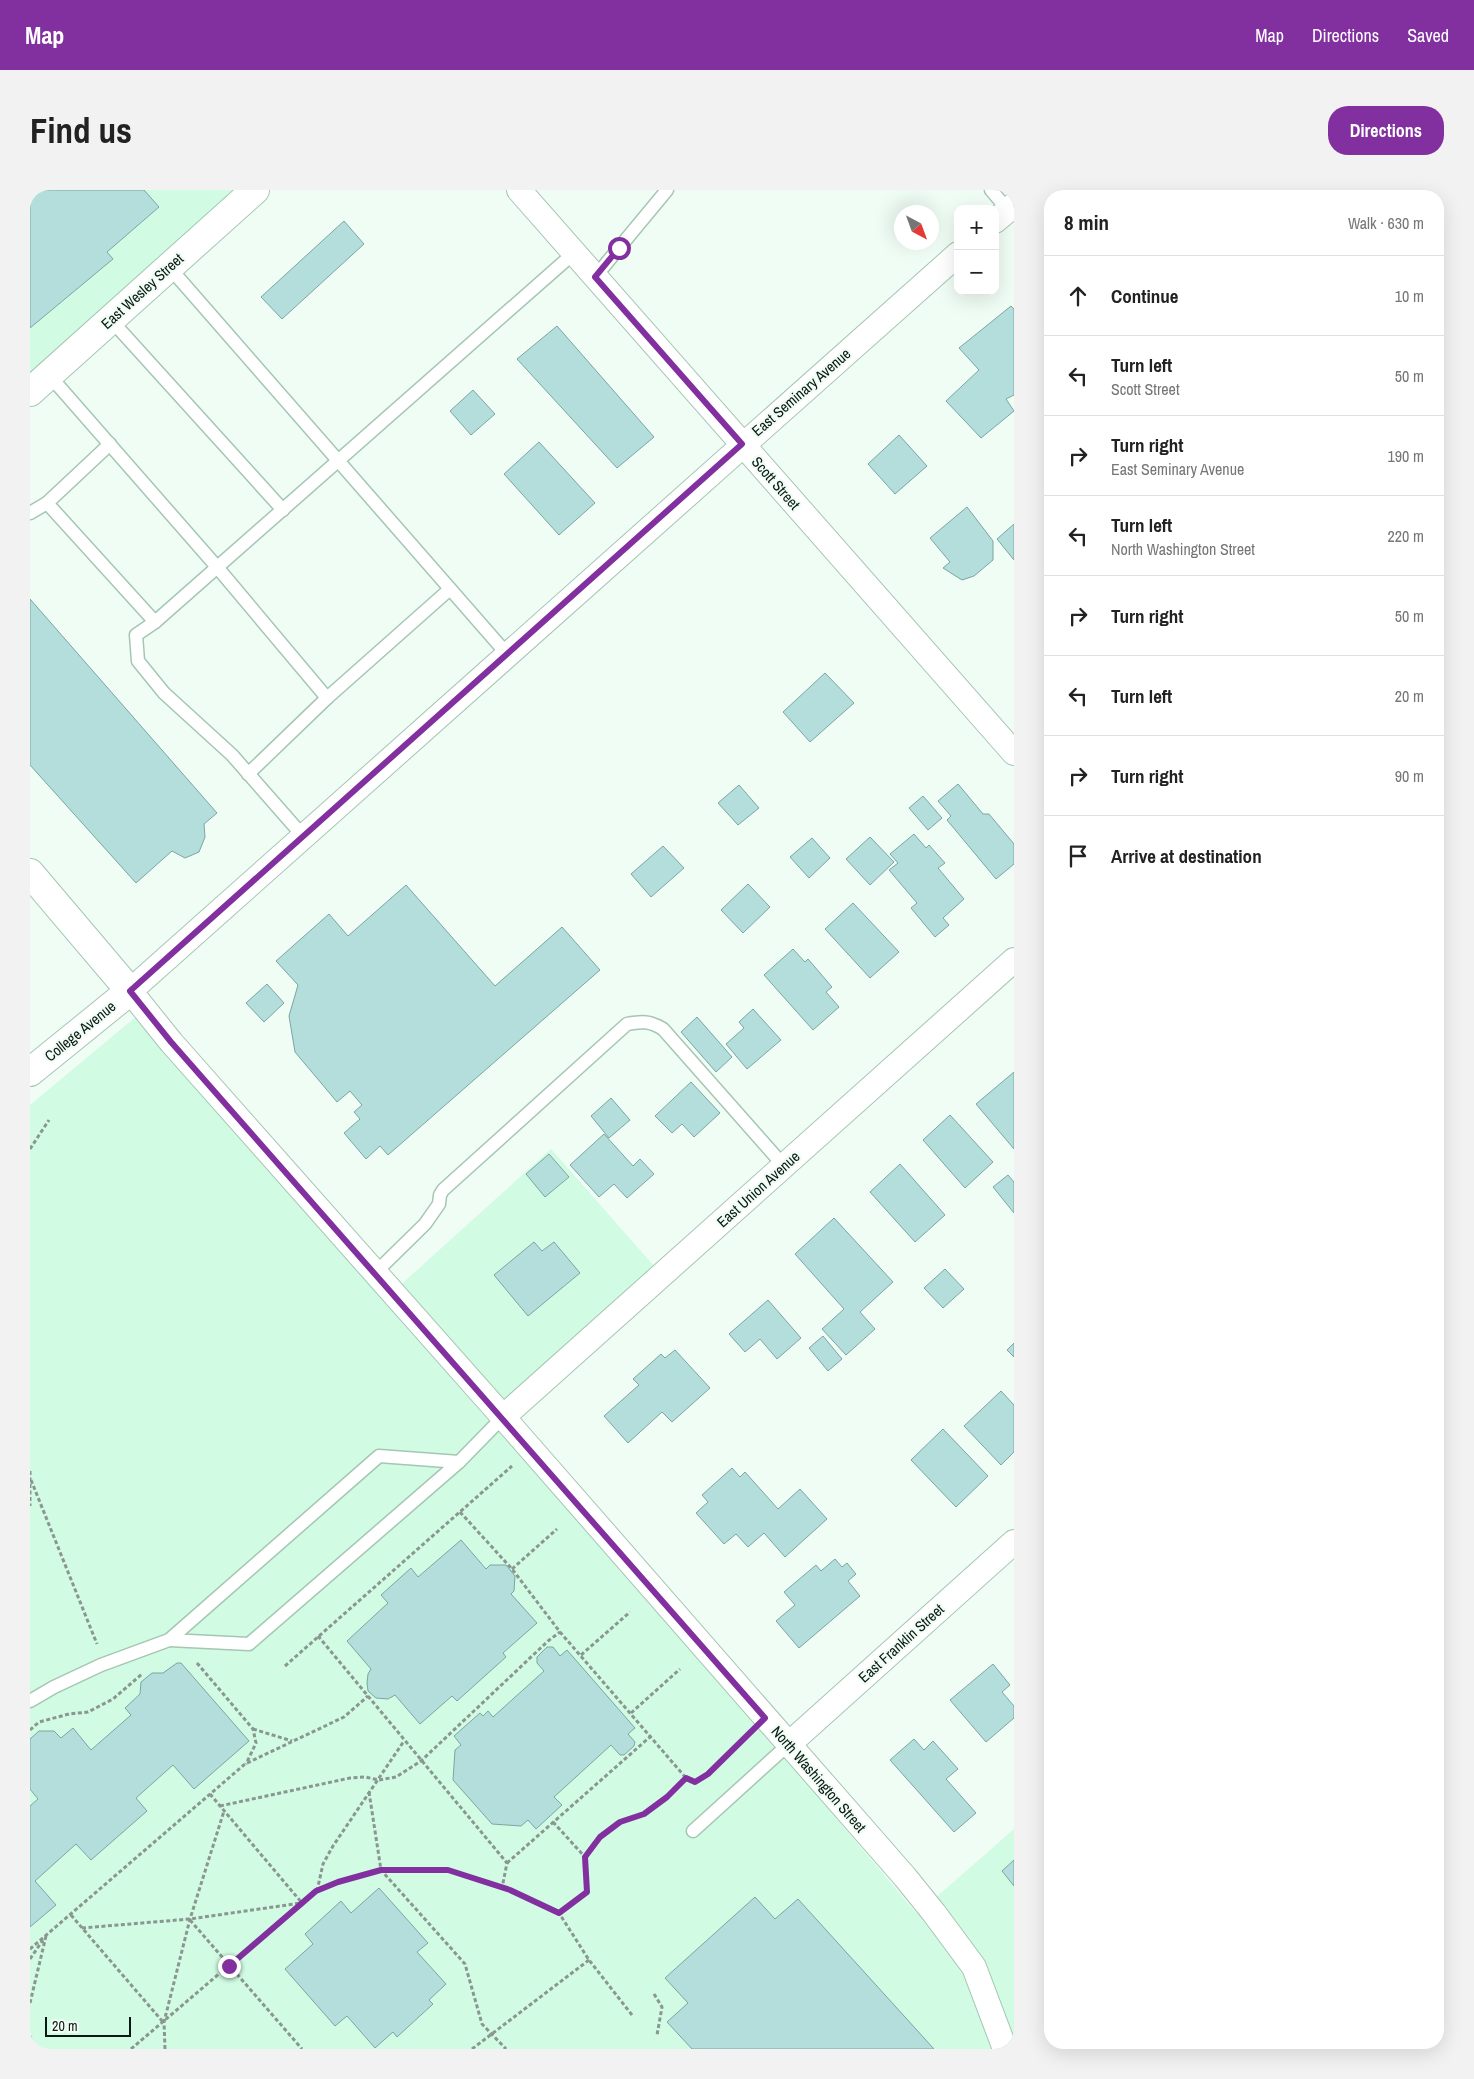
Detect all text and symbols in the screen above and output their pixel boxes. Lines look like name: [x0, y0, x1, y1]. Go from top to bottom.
text: Map: [25, 19, 64, 51]
text: Map: [1255, 23, 1284, 48]
text: Directions: [1312, 23, 1379, 48]
text: Saved: [1407, 23, 1449, 48]
button: Directions: [1328, 106, 1444, 155]
text: Find us: [30, 107, 132, 154]
north arrow: [894, 205, 939, 250]
map controls: [954, 205, 999, 295]
button: +: [954, 205, 999, 250]
text: 8 min: [1064, 208, 1109, 237]
text: Walk · 630 m: [1348, 212, 1424, 234]
route start: [608, 237, 631, 260]
street label: East Wesley Street: [96, 248, 188, 334]
button: −: [954, 250, 999, 295]
icon: ahead: [1064, 282, 1092, 310]
text: Continue: [1111, 283, 1179, 309]
text: 10 m: [1395, 285, 1424, 307]
street label: East Seminary Avenue: [747, 343, 855, 441]
text: Turn left: [1111, 352, 1172, 378]
icon: left: [1064, 362, 1092, 390]
text: 50 m: [1395, 365, 1424, 387]
text: Scott Street: [1111, 378, 1180, 400]
text: Turn right: [1111, 432, 1183, 458]
icon: right: [1064, 442, 1092, 470]
text: 190 m: [1388, 445, 1424, 467]
street label: Scott Street: [747, 452, 805, 515]
text: East Seminary Avenue: [1111, 458, 1244, 480]
text: Turn left: [1111, 512, 1172, 538]
icon: left: [1064, 522, 1092, 550]
text: 220 m: [1388, 525, 1424, 547]
text: North Washington Street: [1111, 538, 1255, 560]
icon: right: [1064, 602, 1092, 630]
text: Turn right: [1111, 603, 1183, 629]
text: 50 m: [1395, 605, 1424, 627]
icon: left: [1064, 682, 1092, 710]
text: Turn left: [1111, 683, 1172, 709]
text: 20 m: [1395, 685, 1424, 707]
icon: right: [1064, 762, 1092, 790]
text: Turn right: [1111, 763, 1183, 789]
text: 90 m: [1395, 765, 1424, 787]
icon: arrive: [1064, 842, 1092, 870]
text: Arrive at destination: [1111, 843, 1262, 869]
street label: College Avenue: [40, 996, 120, 1066]
street label: East Union Avenue: [712, 1146, 804, 1232]
street label: East Franklin Street: [854, 1598, 949, 1687]
street label: North Washington Street: [767, 1721, 872, 1837]
route end: [218, 1955, 241, 1978]
scale bar: [45, 2014, 131, 2037]
text: 20 m: [52, 2017, 78, 2035]

